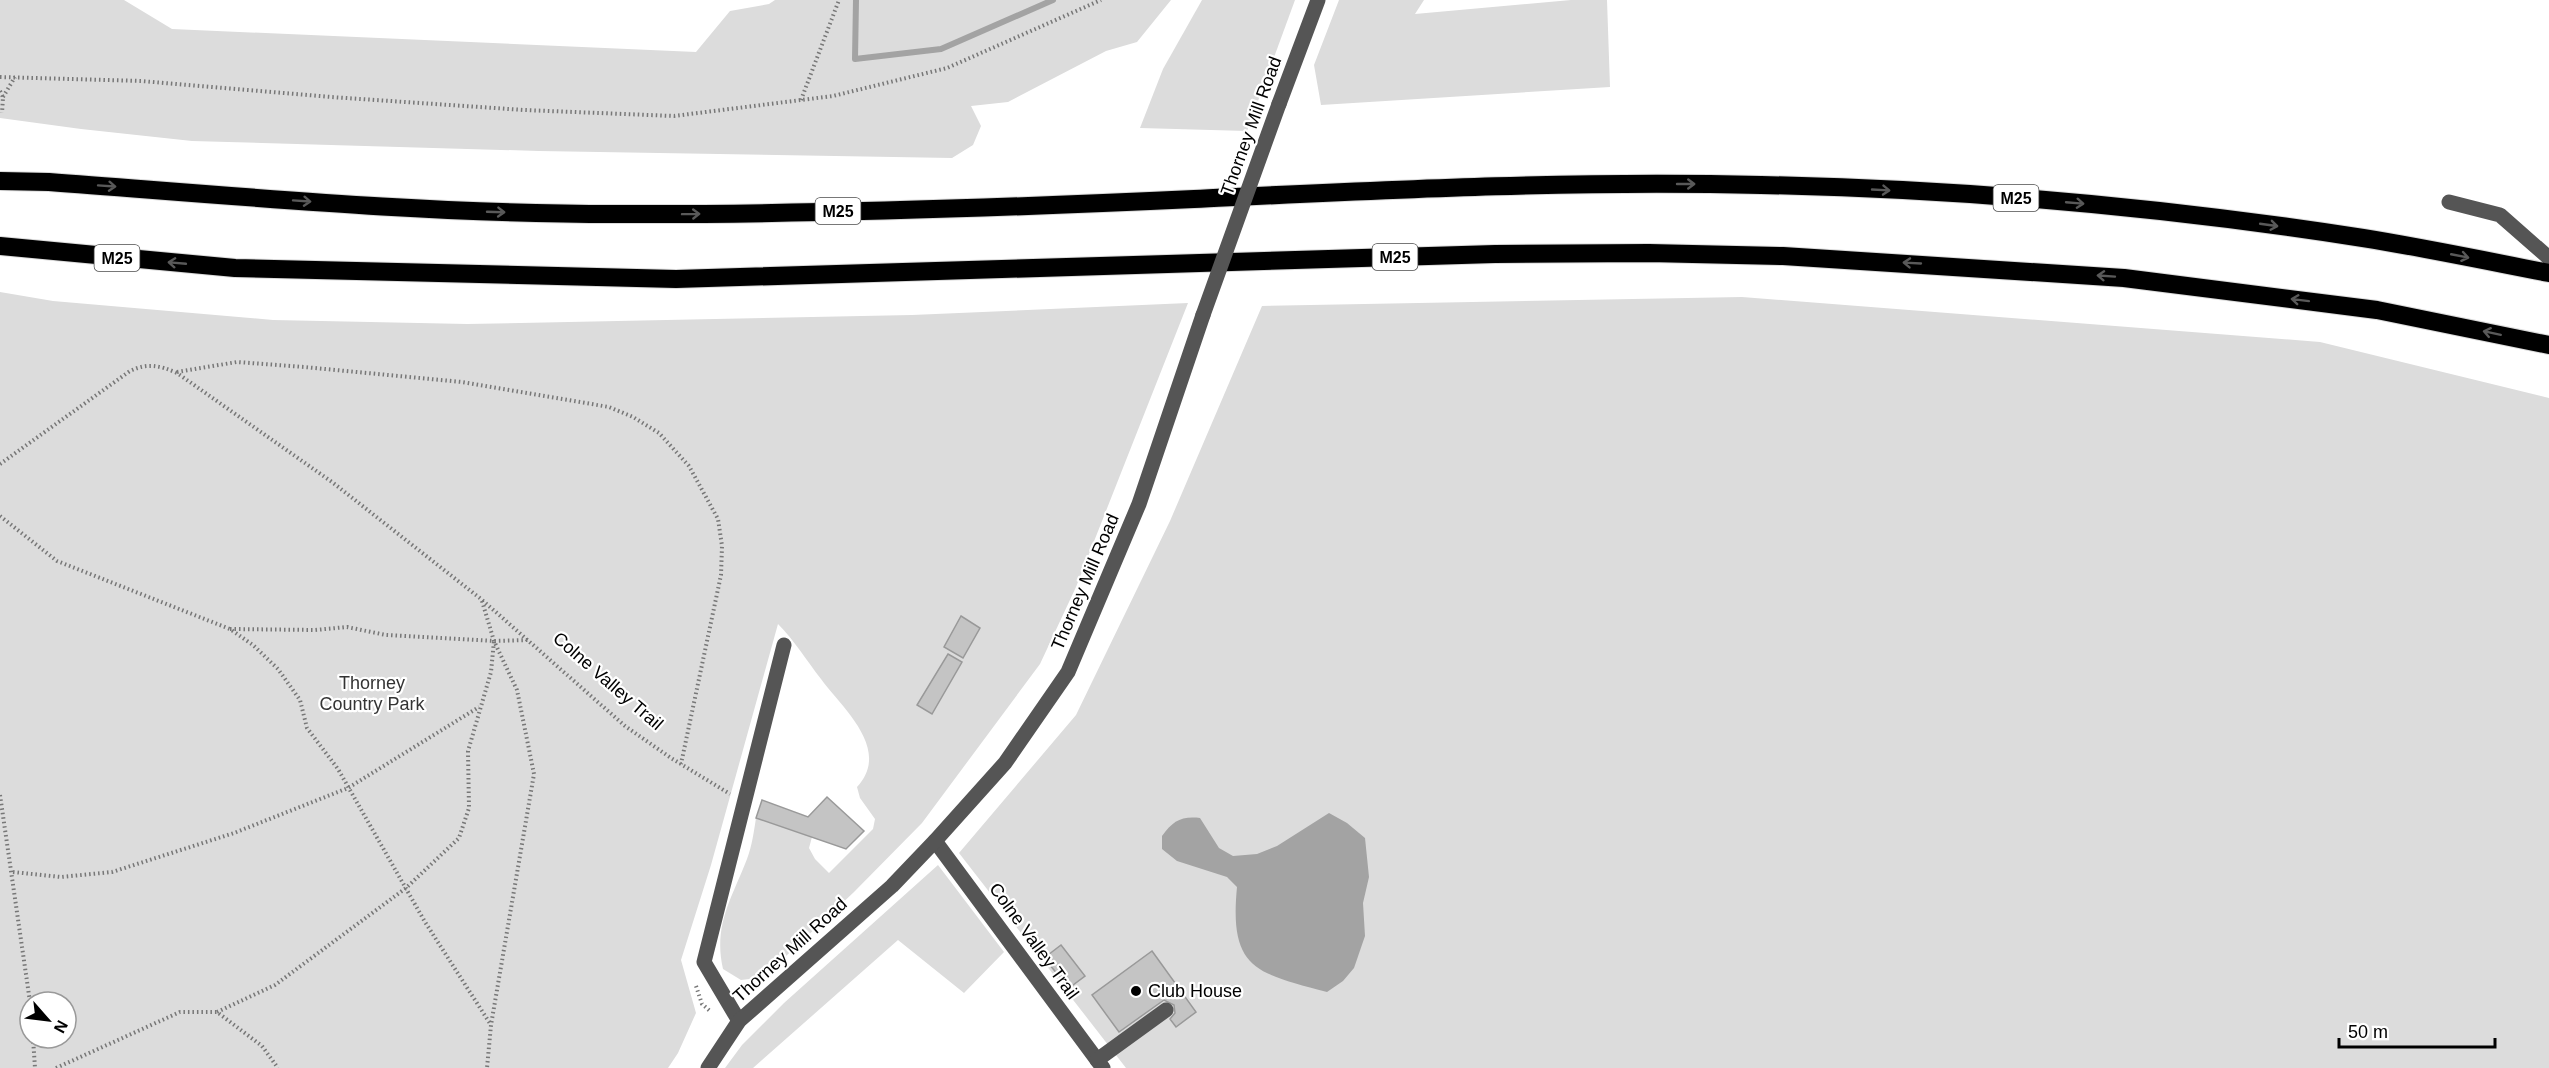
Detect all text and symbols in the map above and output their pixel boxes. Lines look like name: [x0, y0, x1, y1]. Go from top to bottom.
street label: Thorney Mill Road: [1217, 54, 1285, 198]
one-way arrow: [1675, 178, 1695, 190]
one-way arrow: [97, 181, 117, 192]
one-way arrow: [1870, 184, 1890, 195]
road number: M25: [1994, 185, 2038, 211]
one-way arrow: [291, 195, 311, 206]
road number: M25: [816, 198, 860, 224]
one-way arrow: [2065, 198, 2085, 209]
one-way arrow: [486, 206, 506, 217]
one-way arrow: [681, 208, 701, 220]
one-way arrow: [2259, 220, 2278, 231]
road number: M25: [1372, 244, 1418, 270]
road number: M25: [94, 245, 140, 271]
one-way arrow: [2450, 251, 2470, 262]
one-way arrow: [167, 257, 187, 268]
one-way arrow: [1902, 258, 1922, 269]
one-way arrow: [2097, 271, 2117, 282]
one-way arrow: [2290, 294, 2310, 305]
one-way arrow: [2482, 327, 2502, 338]
street label: Thorney Mill Road: [1047, 511, 1123, 653]
street label: Colne Valley Trail: [549, 628, 667, 734]
park label: Thorney Country Park: [319, 673, 426, 714]
street label: Colne Valley Trail: [985, 879, 1083, 1003]
street label: Thorney Mill Road: [729, 894, 851, 1006]
place label: Club House: [1148, 981, 1242, 1001]
marker: Club House: [1129, 984, 1143, 998]
north arrow: [18, 990, 78, 1050]
scale bar: [2339, 1011, 2495, 1049]
text: N: [51, 1018, 71, 1036]
text: 50 m: [2348, 1022, 2388, 1042]

